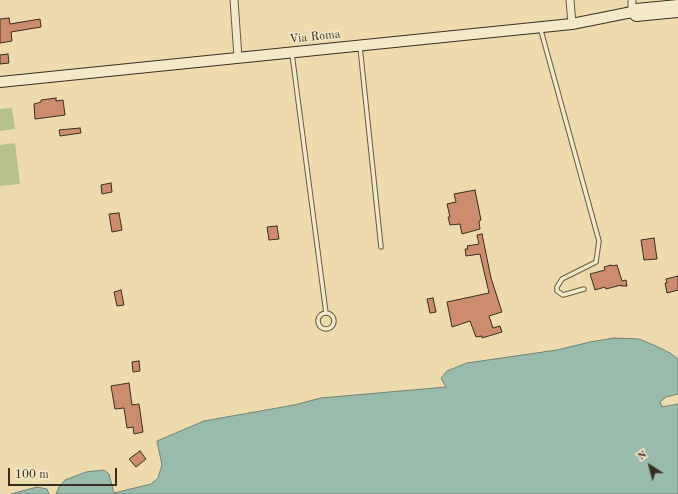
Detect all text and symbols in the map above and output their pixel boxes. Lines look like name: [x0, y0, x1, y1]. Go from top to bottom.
street label: Via Roma: [289, 27, 341, 47]
north arrow: [630, 446, 670, 486]
text: N: [636, 449, 649, 463]
scale bar: [10, 460, 119, 486]
text: 100 m: [15, 469, 49, 481]

